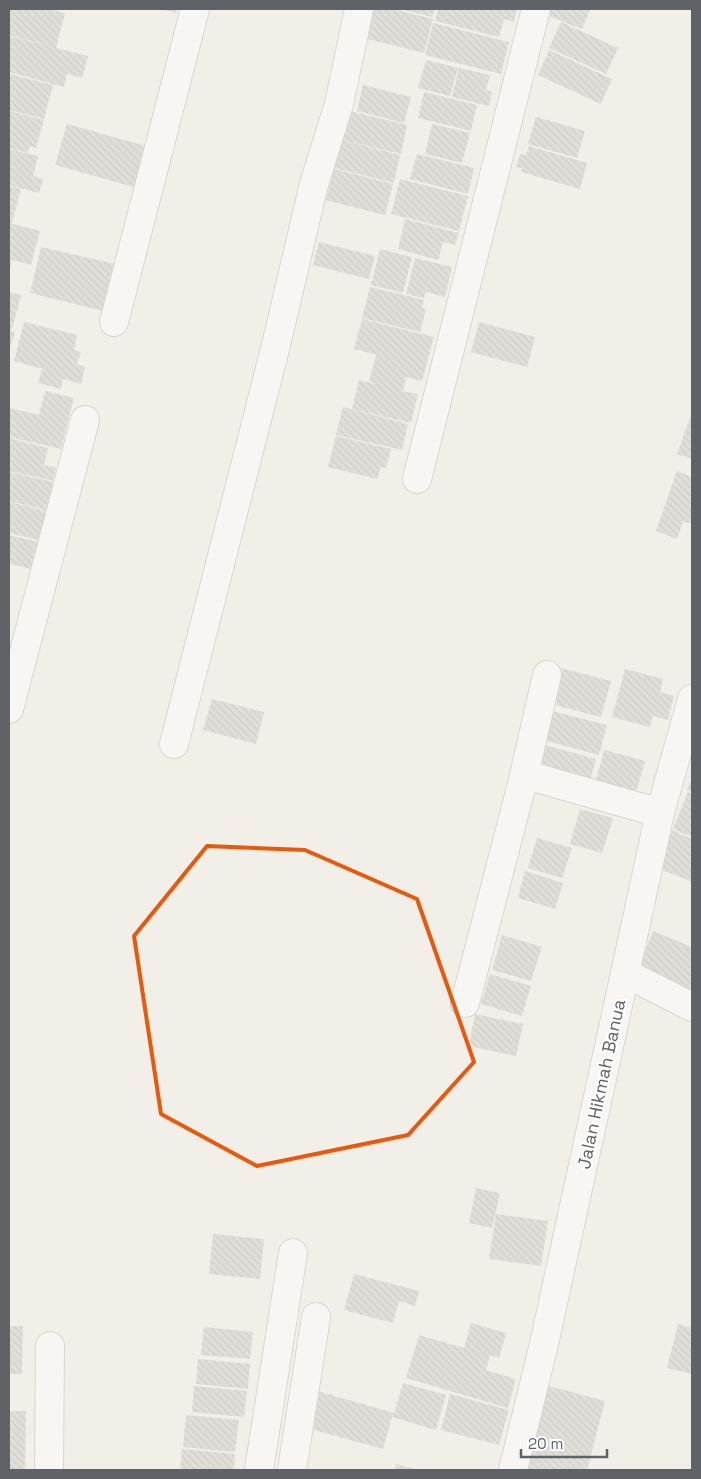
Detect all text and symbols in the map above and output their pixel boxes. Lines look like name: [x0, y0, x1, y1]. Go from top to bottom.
street label: Jalan Hikmah Banua: [572, 997, 630, 1171]
scale bar: [521, 1426, 607, 1458]
text: 20 m: [528, 1434, 563, 1453]

